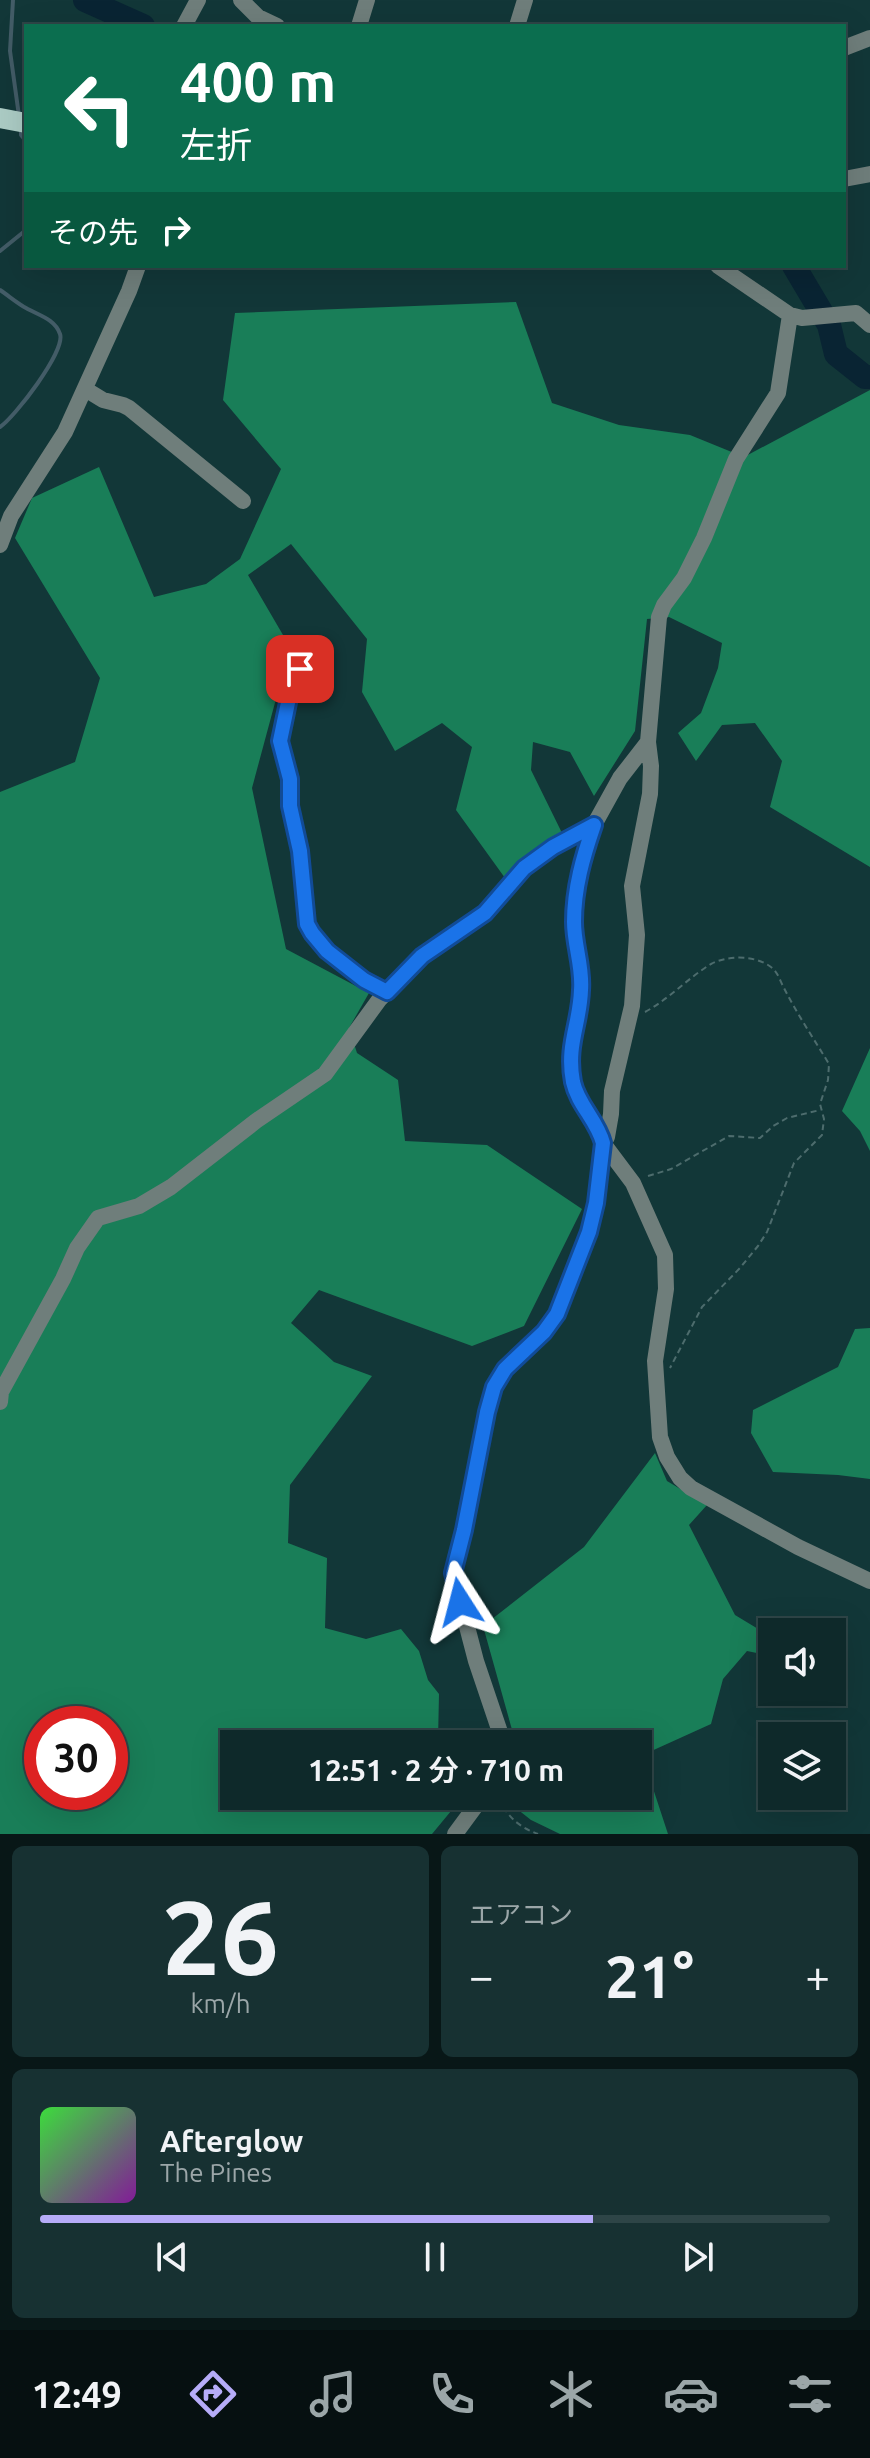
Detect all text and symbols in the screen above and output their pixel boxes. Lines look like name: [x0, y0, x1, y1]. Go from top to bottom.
text: 400 m: [180, 50, 336, 113]
icon: left: [48, 56, 152, 160]
text: 左折: [180, 124, 252, 165]
icon: right: [154, 208, 198, 252]
text: その先: [48, 215, 138, 249]
pin: [266, 635, 334, 703]
icon: arrive: [278, 647, 322, 691]
position arrow: [418, 1560, 502, 1644]
map controls: [758, 1618, 846, 1810]
button: sound: [758, 1618, 846, 1706]
speed limit sign: 30: [24, 1706, 128, 1810]
button: layers: [758, 1722, 846, 1810]
text: 12:51 · 2 分 · 710 m: [308, 1753, 564, 1787]
text: 26: [162, 1878, 279, 1995]
text: エアコン: [469, 1900, 573, 1929]
text: 21°: [605, 1942, 694, 2009]
text: −: [469, 1951, 494, 2000]
text: +: [805, 1951, 830, 2000]
text: km/h: [190, 1989, 251, 2018]
text: Afterglow: [160, 2124, 303, 2158]
text: The Pines: [160, 2158, 272, 2187]
icon: previous: [150, 2235, 194, 2279]
icon: pause: [413, 2235, 457, 2279]
icon: next: [676, 2235, 720, 2279]
icon: directions: [185, 2366, 241, 2422]
icon: music: [305, 2366, 361, 2422]
icon: phone: [424, 2366, 480, 2422]
icon: climate: [543, 2366, 599, 2422]
icon: car: [663, 2366, 719, 2422]
icon: filters: [782, 2366, 838, 2422]
text: 12:49: [32, 2374, 122, 2415]

